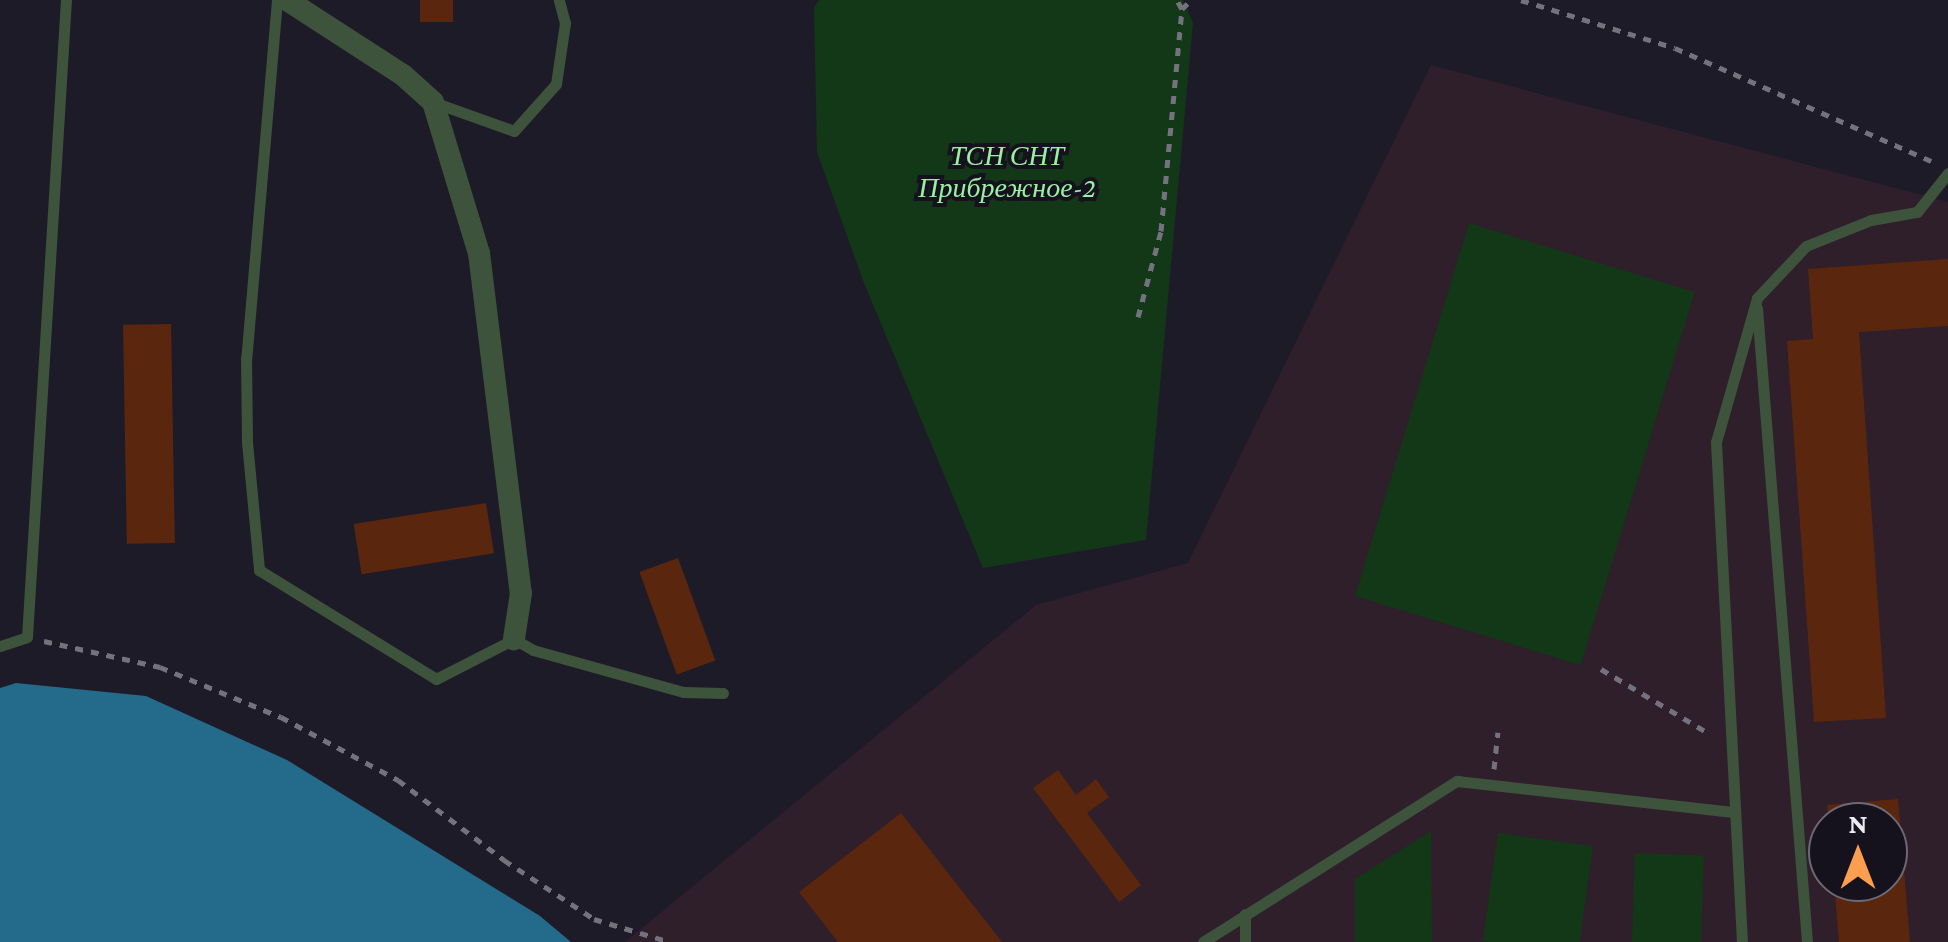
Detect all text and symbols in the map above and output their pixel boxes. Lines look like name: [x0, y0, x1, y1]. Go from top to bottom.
park label: ТСН СНТ Прибрежное-2: [918, 139, 1096, 205]
north arrow: [1808, 802, 1908, 902]
text: N: [1848, 808, 1868, 839]

